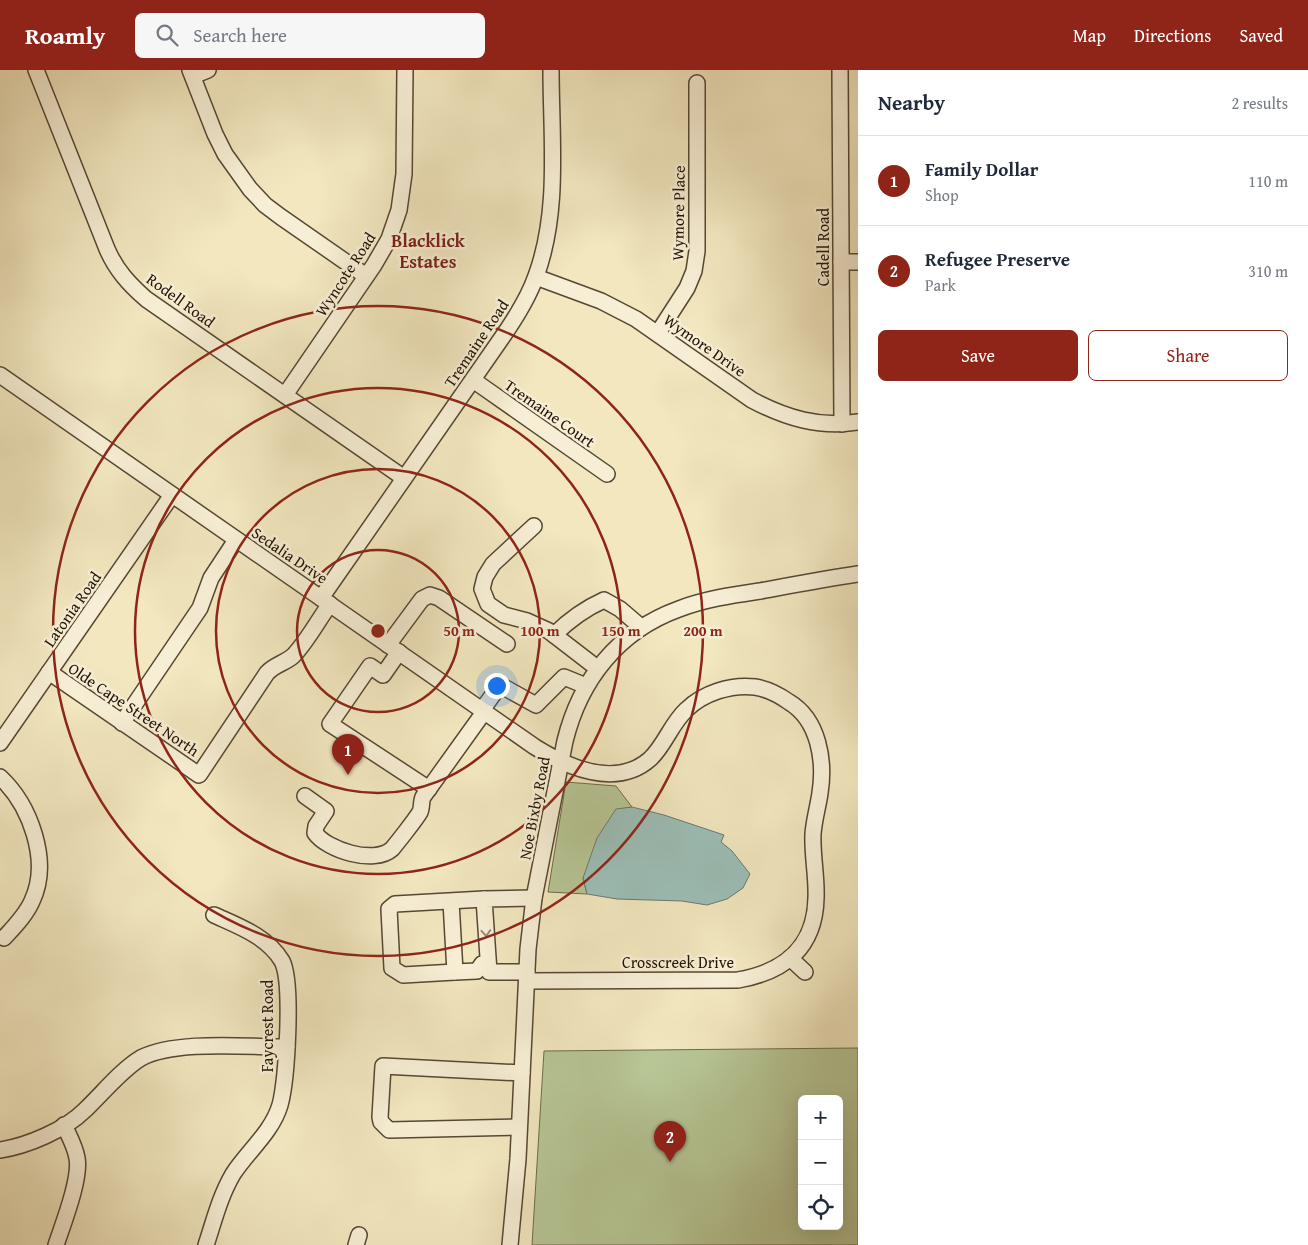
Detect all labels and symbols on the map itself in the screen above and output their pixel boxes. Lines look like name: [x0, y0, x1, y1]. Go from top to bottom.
street label: Wymore Place: [665, 165, 691, 261]
street label: Cadell Road: [811, 207, 835, 286]
street label: Wyncote Road: [309, 227, 381, 321]
district label: Blacklick Estates: [391, 227, 466, 275]
street label: Rodell Road: [142, 267, 221, 333]
street label: Tremaine Road: [438, 294, 515, 392]
street label: Wymore Drive: [659, 308, 751, 382]
street label: Tremaine Court: [500, 373, 600, 453]
street label: Sedalia Drive: [247, 521, 333, 589]
street label: Latonia Road: [37, 566, 107, 652]
text: 50 m: [443, 620, 475, 641]
text: 100 m: [520, 620, 560, 641]
text: 150 m: [601, 620, 641, 641]
text: 200 m: [683, 620, 723, 641]
centre of rings: [369, 622, 387, 640]
street label: Olde Cape Street North: [64, 656, 204, 762]
your location: [484, 673, 510, 699]
pin: 1: [332, 734, 364, 775]
street label: Noe Bixby Road: [512, 754, 556, 862]
one-way arrow: [481, 929, 492, 937]
street label: Crosscreek Drive: [622, 950, 734, 974]
street label: Faycrest Road: [255, 979, 279, 1072]
pin: 2: [654, 1121, 686, 1162]

